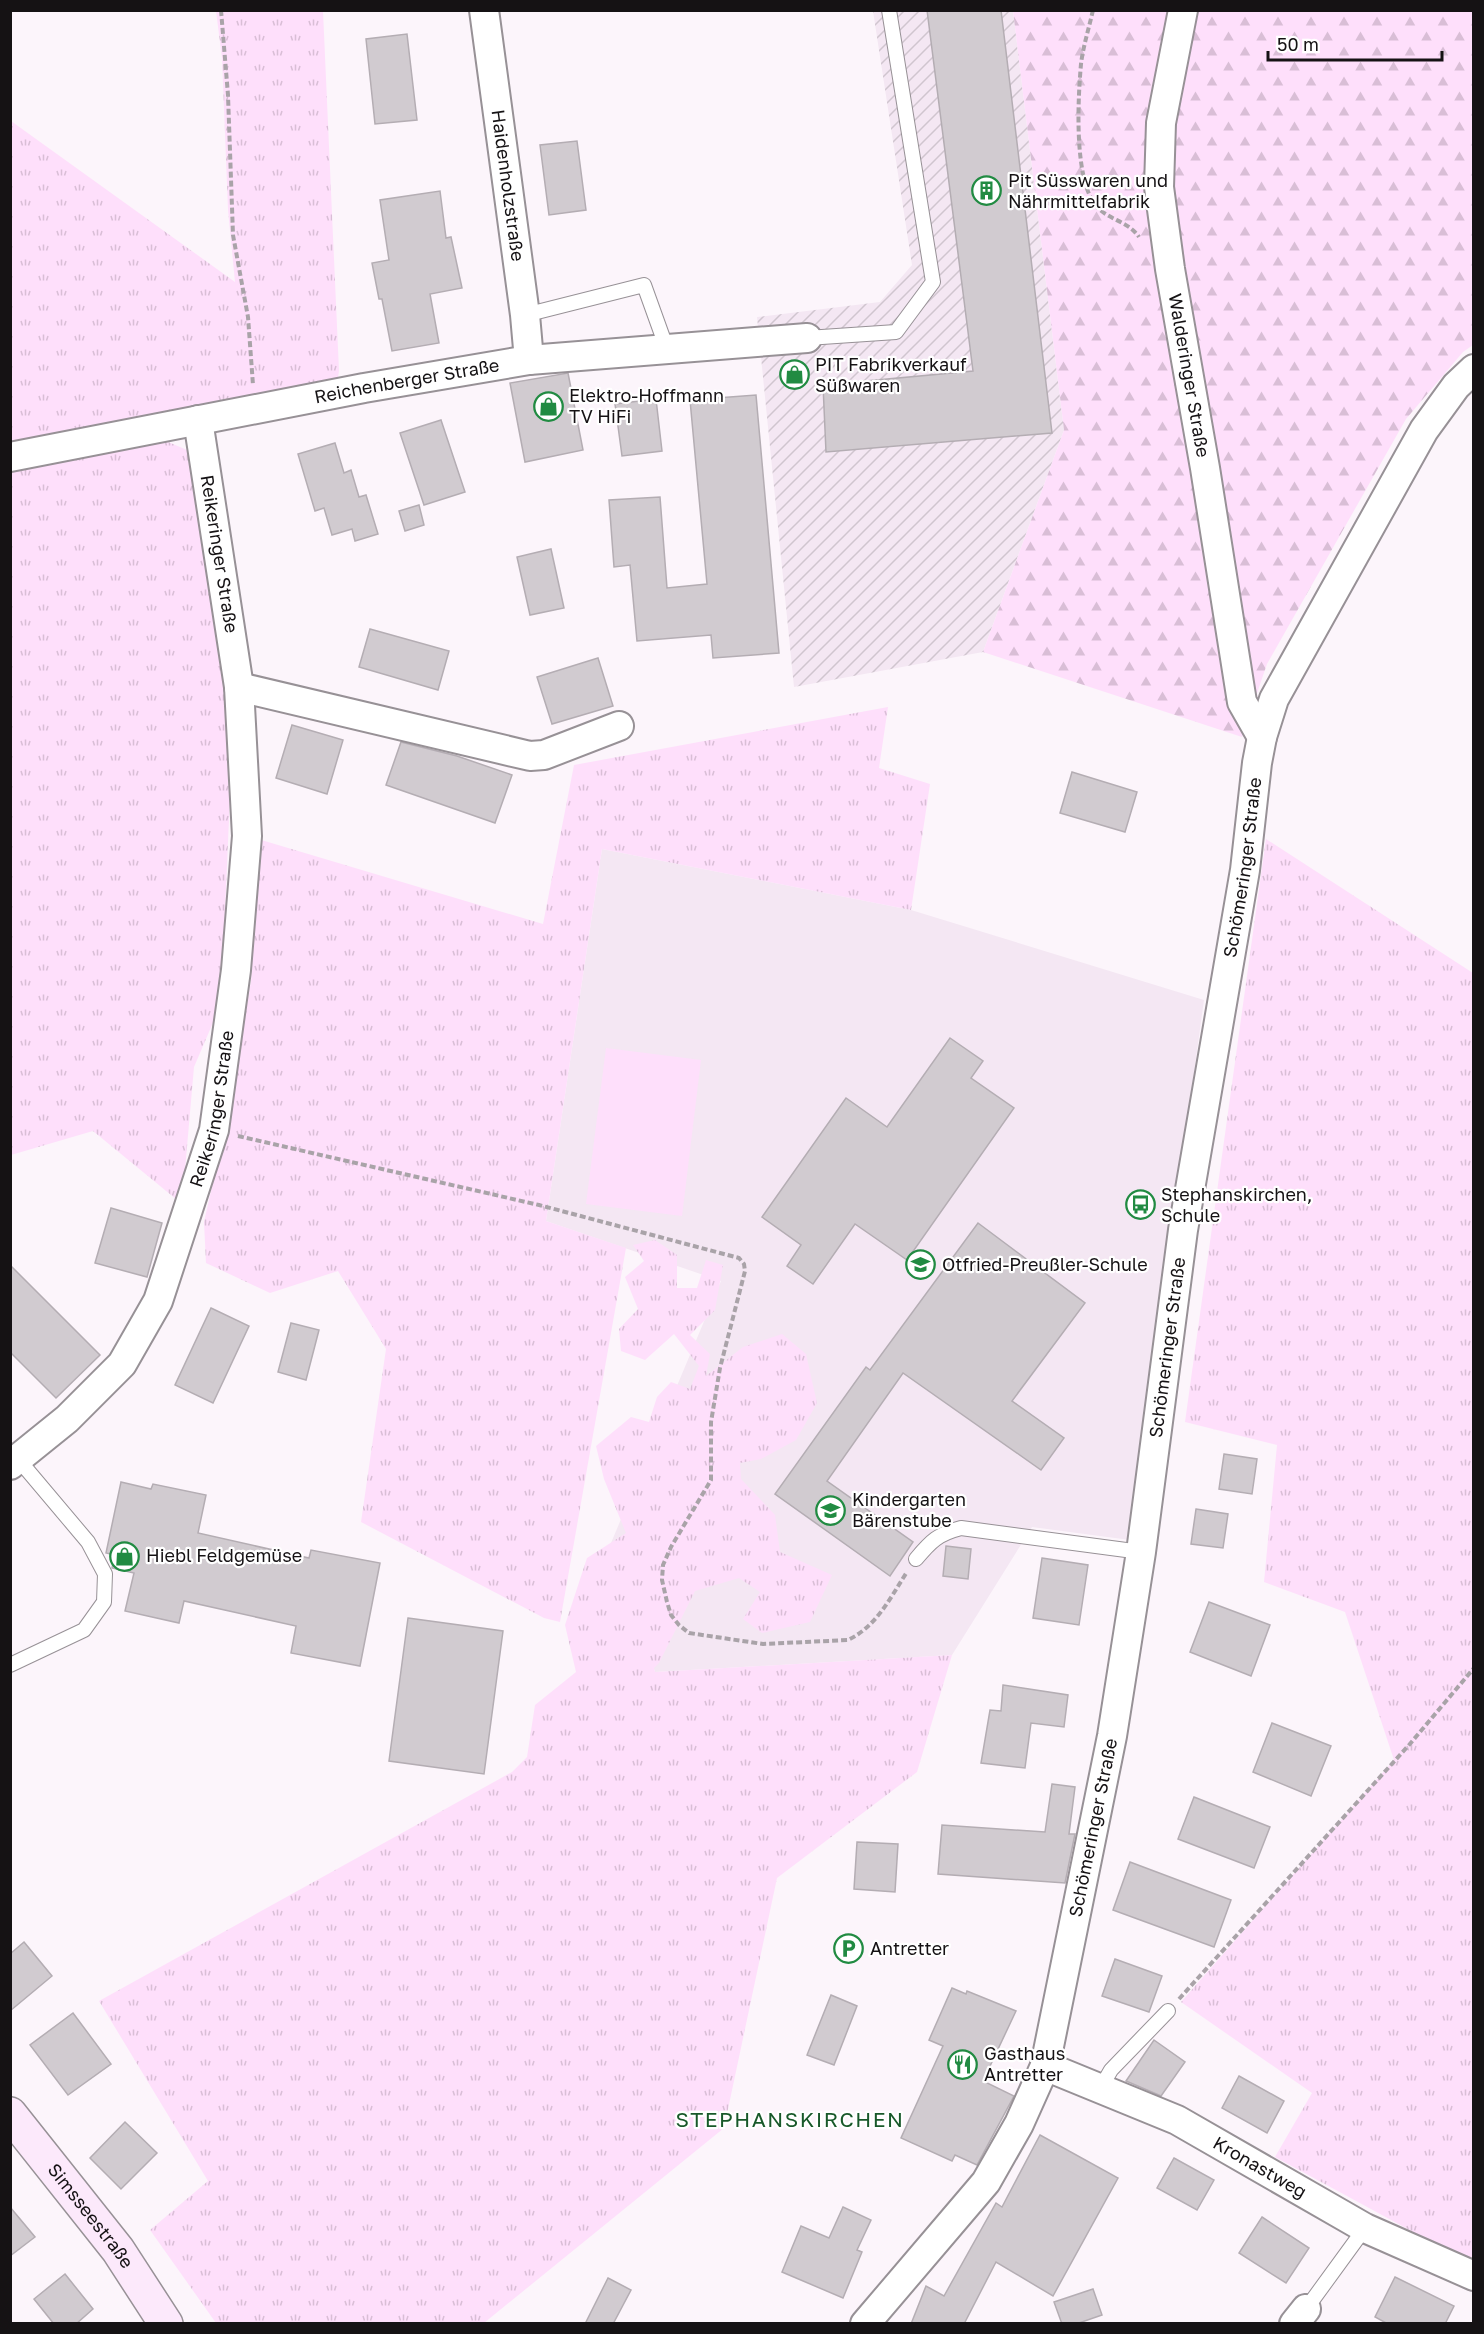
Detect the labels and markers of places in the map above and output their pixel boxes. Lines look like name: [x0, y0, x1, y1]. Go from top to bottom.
place label: Pit Süsswaren und Nährmittelfabrik: [1008, 169, 1168, 212]
building icon: Pit Süsswaren und Nährmittelfabrik: [971, 175, 1003, 207]
place label: PIT Fabrikverkauf Süßwaren: [815, 353, 967, 396]
shop icon: PIT Fabrikverkauf Süßwaren: [778, 359, 810, 391]
place label: Elektro-Hoffmann TV HiFi: [569, 384, 724, 427]
shop icon: Elektro-Hoffmann TV HiFi: [532, 390, 564, 422]
place label: Stephanskirchen, Schule: [1161, 1183, 1312, 1226]
bus stop icon: Stephanskirchen, Schule: [1124, 1189, 1156, 1221]
school or university icon: Otfried-Preußler-Schule: [905, 1249, 937, 1281]
place label: Otfried-Preußler-Schule: [942, 1253, 1148, 1275]
place label: Kindergarten Bärenstube: [852, 1488, 966, 1531]
school or university icon: Kindergarten Bärenstube: [815, 1494, 847, 1526]
shop icon: Hiebl Feldgemüse: [109, 1540, 141, 1572]
place label: Hiebl Feldgemüse: [146, 1544, 302, 1566]
parking icon: Antretter: [833, 1933, 865, 1965]
place label: Antretter: [870, 1937, 949, 1959]
place label: Gasthaus Antretter: [984, 2042, 1065, 2085]
restaurant icon: Gasthaus Antretter: [947, 2048, 979, 2080]

